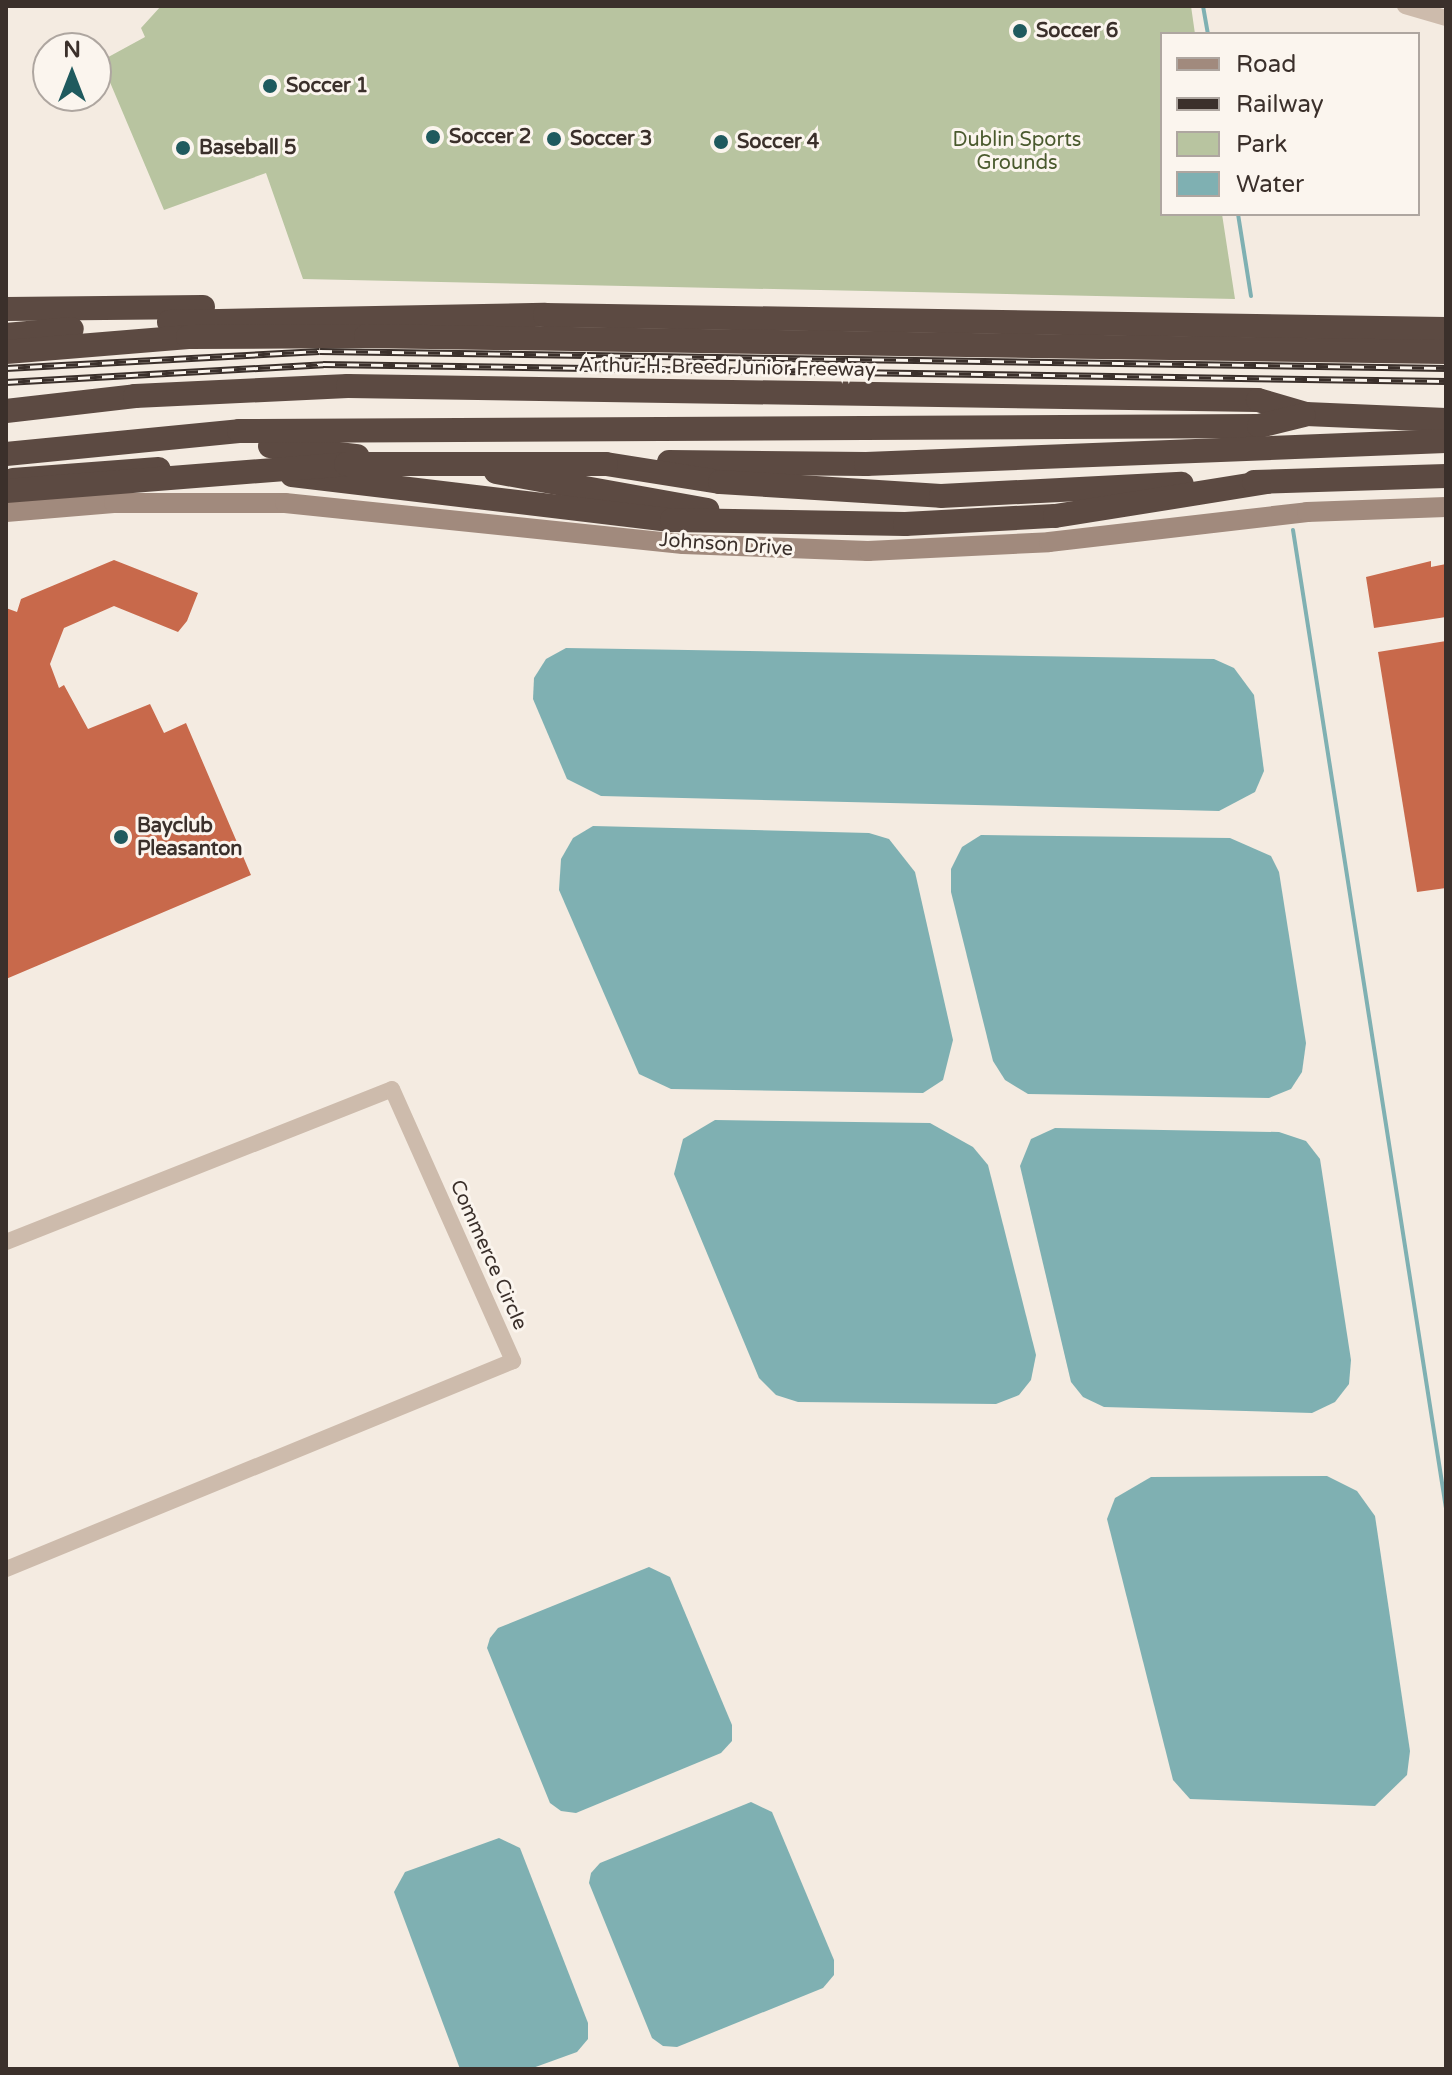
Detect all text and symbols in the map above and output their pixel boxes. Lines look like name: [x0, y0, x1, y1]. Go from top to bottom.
place label: Soccer 6: [1036, 19, 1118, 43]
marker: Soccer 6: [1011, 22, 1029, 40]
north arrow: [32, 32, 112, 112]
legend: [1160, 32, 1420, 216]
text: N: [63, 37, 81, 63]
text: Road: [1236, 50, 1296, 79]
place label: Soccer 1: [286, 74, 368, 98]
marker: Soccer 1: [261, 77, 279, 95]
text: Railway: [1236, 90, 1324, 119]
place label: Soccer 2: [449, 125, 531, 149]
place label: Soccer 3: [570, 127, 652, 151]
marker: Soccer 2: [424, 128, 442, 146]
park label: Dublin Sports Grounds: [953, 128, 1081, 175]
marker: Soccer 3: [545, 130, 563, 148]
place label: Soccer 4: [737, 130, 819, 154]
text: Park: [1236, 130, 1287, 159]
marker: Soccer 4: [712, 133, 730, 151]
place label: Baseball 5: [199, 136, 297, 160]
marker: Baseball 5: [174, 139, 192, 157]
text: Water: [1236, 170, 1304, 199]
street label: Arthur H. Breed Junior Freeway: [578, 353, 876, 383]
street label: Johnson Drive: [658, 528, 794, 562]
place label: Bayclub Pleasanton: [137, 814, 242, 861]
marker: Bayclub Pleasanton: [112, 828, 130, 846]
street label: Commerce Circle: [444, 1176, 532, 1334]

